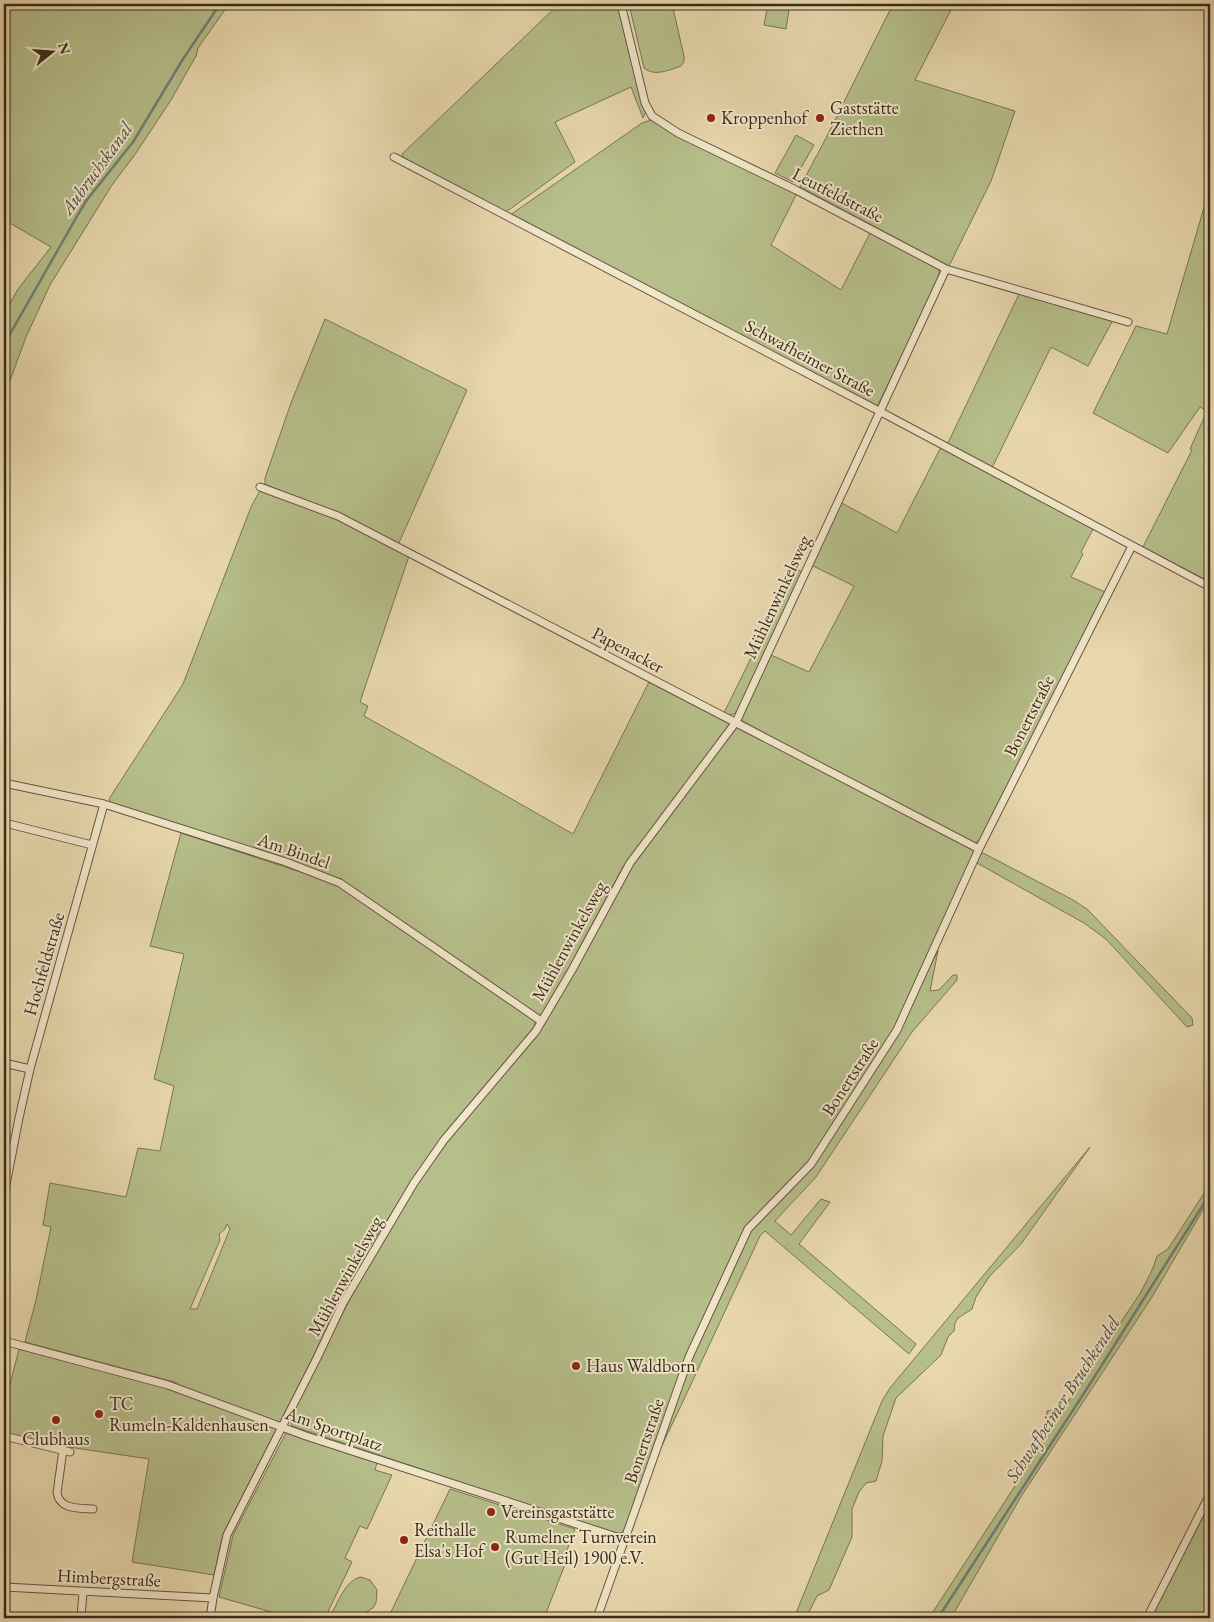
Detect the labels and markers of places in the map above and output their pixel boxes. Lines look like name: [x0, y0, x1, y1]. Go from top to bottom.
place label: Gaststätte Ziethen: [830, 96, 899, 140]
place label: Kroppenhof: [721, 106, 810, 129]
marker: Kroppenhof: [705, 112, 717, 124]
marker: Gaststätte Ziethen: [814, 112, 826, 124]
place label: Haus Waldborn: [586, 1354, 696, 1377]
marker: Haus Waldborn: [570, 1360, 582, 1372]
place label: TC Rumeln-Kaldenhausen: [109, 1392, 269, 1436]
marker: TC Rumeln-Kaldenhausen: [93, 1408, 105, 1420]
marker: Clubhaus: [50, 1414, 62, 1426]
place label: Clubhaus: [22, 1427, 90, 1450]
place label: Vereinsgaststätte: [501, 1500, 615, 1523]
marker: Vereinsgaststätte: [485, 1506, 497, 1518]
place label: Reithalle Elsa's Hof: [414, 1518, 486, 1562]
place label: Rumelner Turnverein (Gut Heil) 1900 e.V.: [505, 1525, 657, 1569]
marker: Reithalle Elsa's Hof: [398, 1534, 410, 1546]
marker: Rumelner Turnverein (Gut Heil) 1900 e.V.: [489, 1541, 501, 1553]

